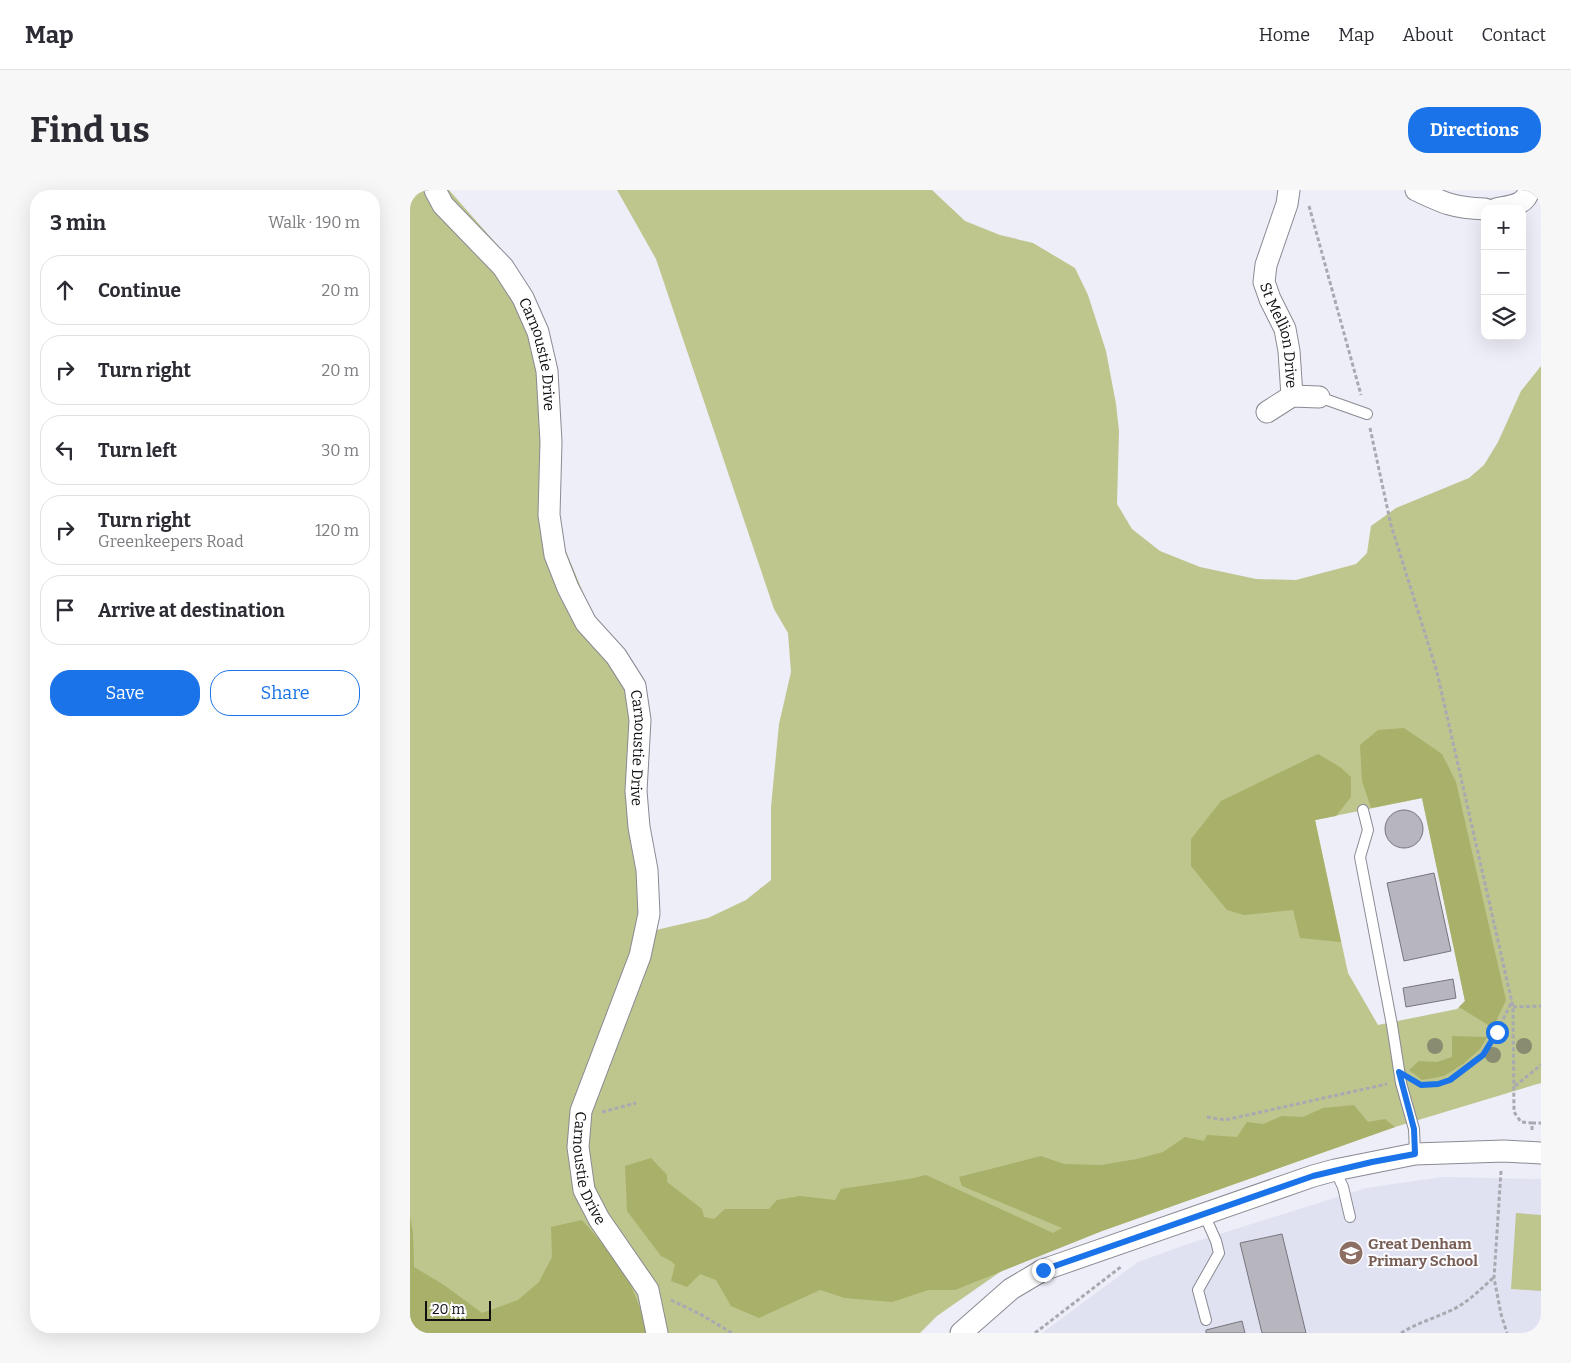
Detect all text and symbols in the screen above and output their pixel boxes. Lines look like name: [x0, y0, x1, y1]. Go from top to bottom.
text: Map: [25, 21, 74, 49]
text: Home: [1259, 24, 1310, 46]
text: Map: [1338, 24, 1374, 46]
text: About: [1402, 24, 1453, 46]
text: Contact: [1481, 24, 1546, 46]
button: Directions: [1408, 107, 1541, 153]
text: Find us: [30, 109, 150, 151]
map controls: [1481, 205, 1526, 340]
button: +: [1481, 205, 1526, 250]
text: 3 min: [50, 210, 106, 236]
text: Walk · 190 m: [268, 213, 360, 232]
button: −: [1481, 250, 1526, 295]
icon: ahead: [51, 276, 79, 304]
text: Continue: [98, 279, 181, 302]
street label: St Mellion Drive: [1256, 280, 1300, 389]
text: 20 m: [322, 281, 359, 300]
street label: Carnoustie Drive: [515, 295, 558, 411]
button: layers: [1481, 295, 1526, 340]
icon: right: [51, 356, 79, 384]
text: Turn right: [98, 359, 191, 382]
text: 20 m: [322, 361, 359, 380]
icon: left: [51, 436, 79, 464]
text: Turn left: [98, 439, 177, 462]
text: 30 m: [321, 441, 359, 460]
text: Turn right: [98, 509, 191, 532]
icon: right: [51, 516, 79, 544]
text: 120 m: [315, 521, 359, 540]
text: Greenkeepers Road: [98, 532, 244, 551]
icon: arrive: [51, 596, 79, 624]
text: Arrive at destination: [98, 599, 285, 622]
button: Save: [50, 670, 200, 716]
button: Share: [210, 670, 360, 716]
street label: Carnoustie Drive: [627, 688, 649, 807]
route start: [1486, 1021, 1509, 1044]
street label: Carnoustie Drive: [569, 1111, 609, 1228]
place label: Great Denham Primary School: [1368, 1235, 1478, 1270]
school or university icon: Great Denham Primary School: [1338, 1240, 1364, 1266]
route end: [1032, 1259, 1055, 1282]
scale bar: [425, 1298, 491, 1321]
text: 20 m: [432, 1301, 465, 1318]

